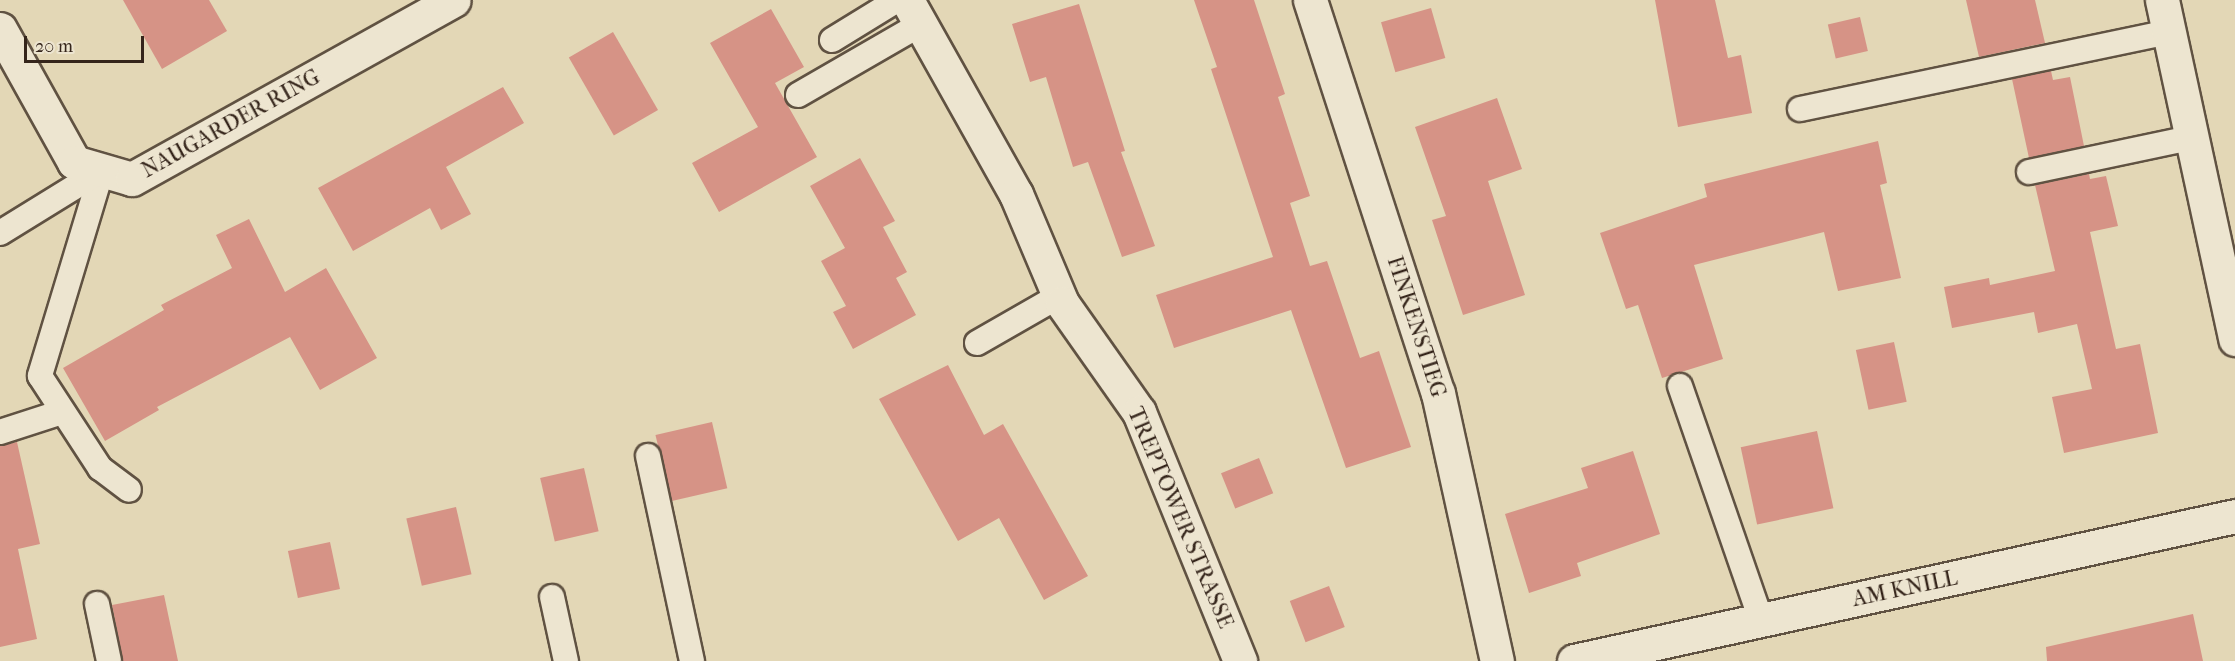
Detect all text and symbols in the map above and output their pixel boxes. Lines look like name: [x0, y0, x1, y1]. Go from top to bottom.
scale bar: [27, 24, 147, 62]
text: 20 m: [35, 36, 73, 57]
street label: NAUGARDER RING: [137, 64, 325, 184]
street label: FINKENSTIEG: [1381, 253, 1451, 401]
street label: TREPTOWER STRASSE: [1121, 403, 1239, 633]
street label: AM KNILL: [1850, 565, 1960, 613]

